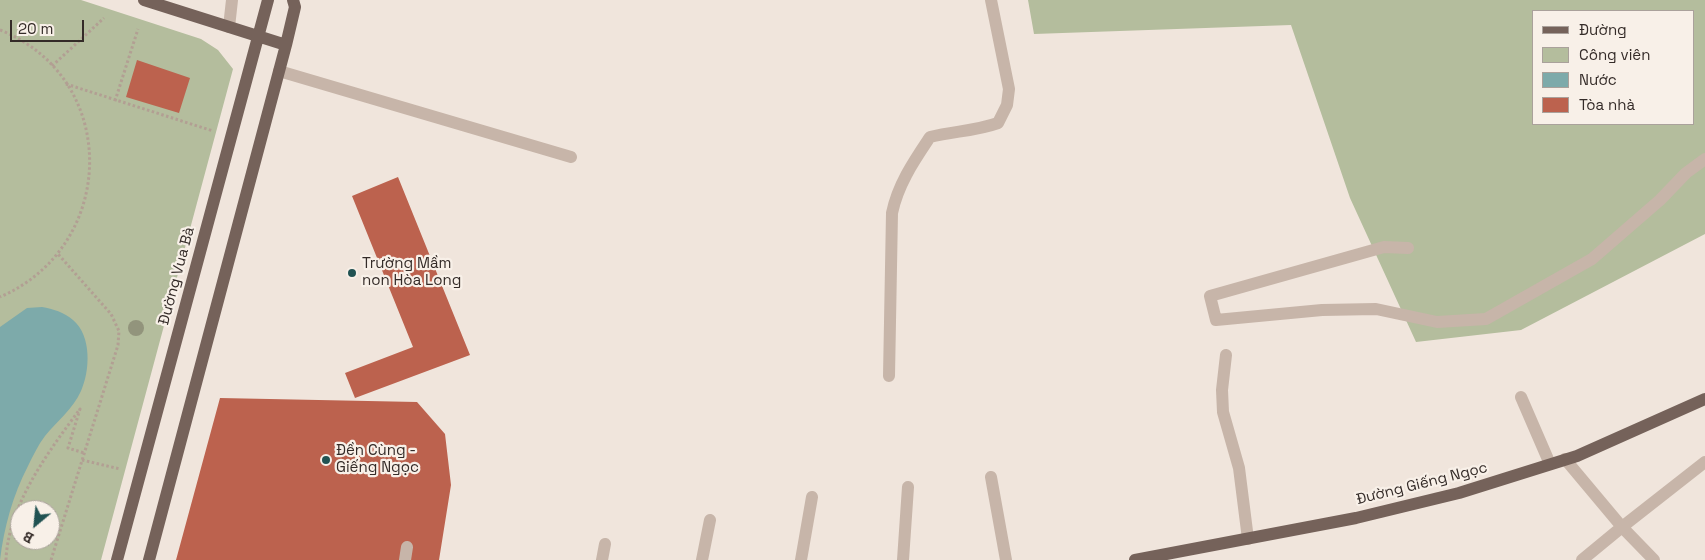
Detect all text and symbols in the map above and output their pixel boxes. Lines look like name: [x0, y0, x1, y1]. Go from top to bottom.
scale bar: [12, 10, 86, 42]
legend: [1532, 10, 1695, 125]
text: 20 m: [18, 19, 53, 38]
text: Đường: [1579, 20, 1627, 39]
text: Công viên: [1579, 45, 1650, 64]
text: Nước: [1579, 70, 1617, 89]
text: Tòa nhà: [1579, 95, 1635, 114]
street label: Đường Vua Bà: [155, 225, 199, 327]
place label: Trường Mầm non Hòa Long: [362, 255, 461, 290]
marker: Trường Mầm non Hòa Long: [346, 267, 358, 279]
place label: Đền Cùng - Giếng Ngọc: [336, 442, 419, 477]
marker: Đền Cùng - Giếng Ngọc: [320, 454, 332, 466]
street label: Đường Giếng Ngọc: [1355, 459, 1489, 509]
north arrow: [10, 500, 60, 550]
text: B: [20, 527, 37, 547]

